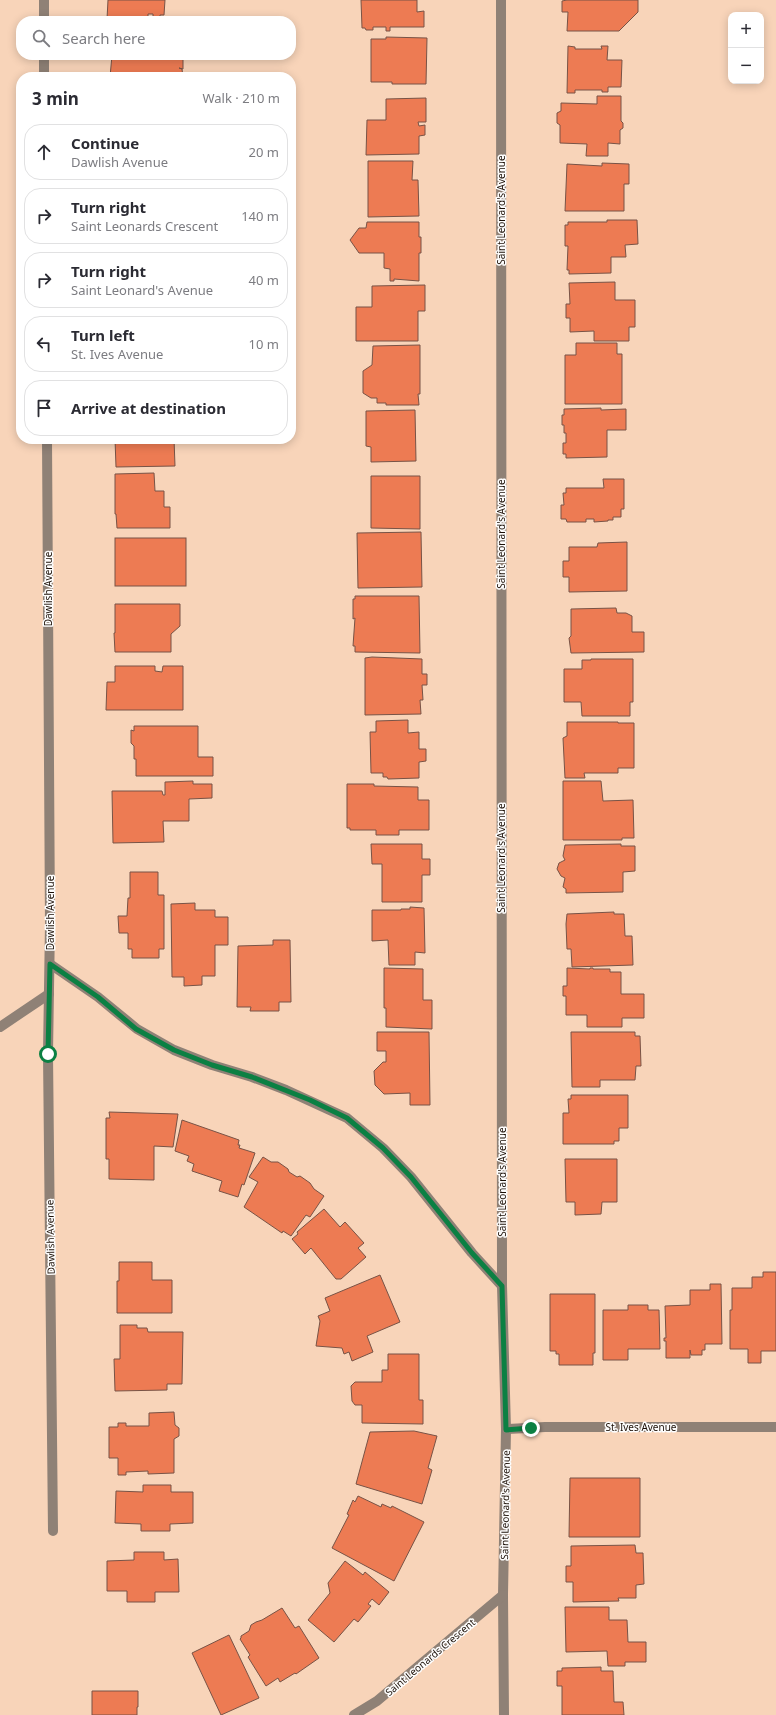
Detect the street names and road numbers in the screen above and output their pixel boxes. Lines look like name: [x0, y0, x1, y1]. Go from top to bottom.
street label: Saint Leonard's Avenue: [494, 155, 508, 265]
street label: Saint Leonard's Avenue: [494, 479, 508, 589]
street label: Dawlish Avenue: [41, 551, 55, 626]
street label: Saint Leonard's Avenue: [494, 803, 508, 913]
street label: Dawlish Avenue: [43, 875, 57, 950]
street label: Saint Leonard's Avenue: [495, 1127, 509, 1237]
street label: Dawlish Avenue: [42, 1199, 58, 1274]
street label: St. Ives Avenue: [606, 1420, 677, 1434]
street label: Saint Leonard's Avenue: [497, 1450, 513, 1560]
street label: Saint Leonards Crescent: [382, 1615, 478, 1699]

